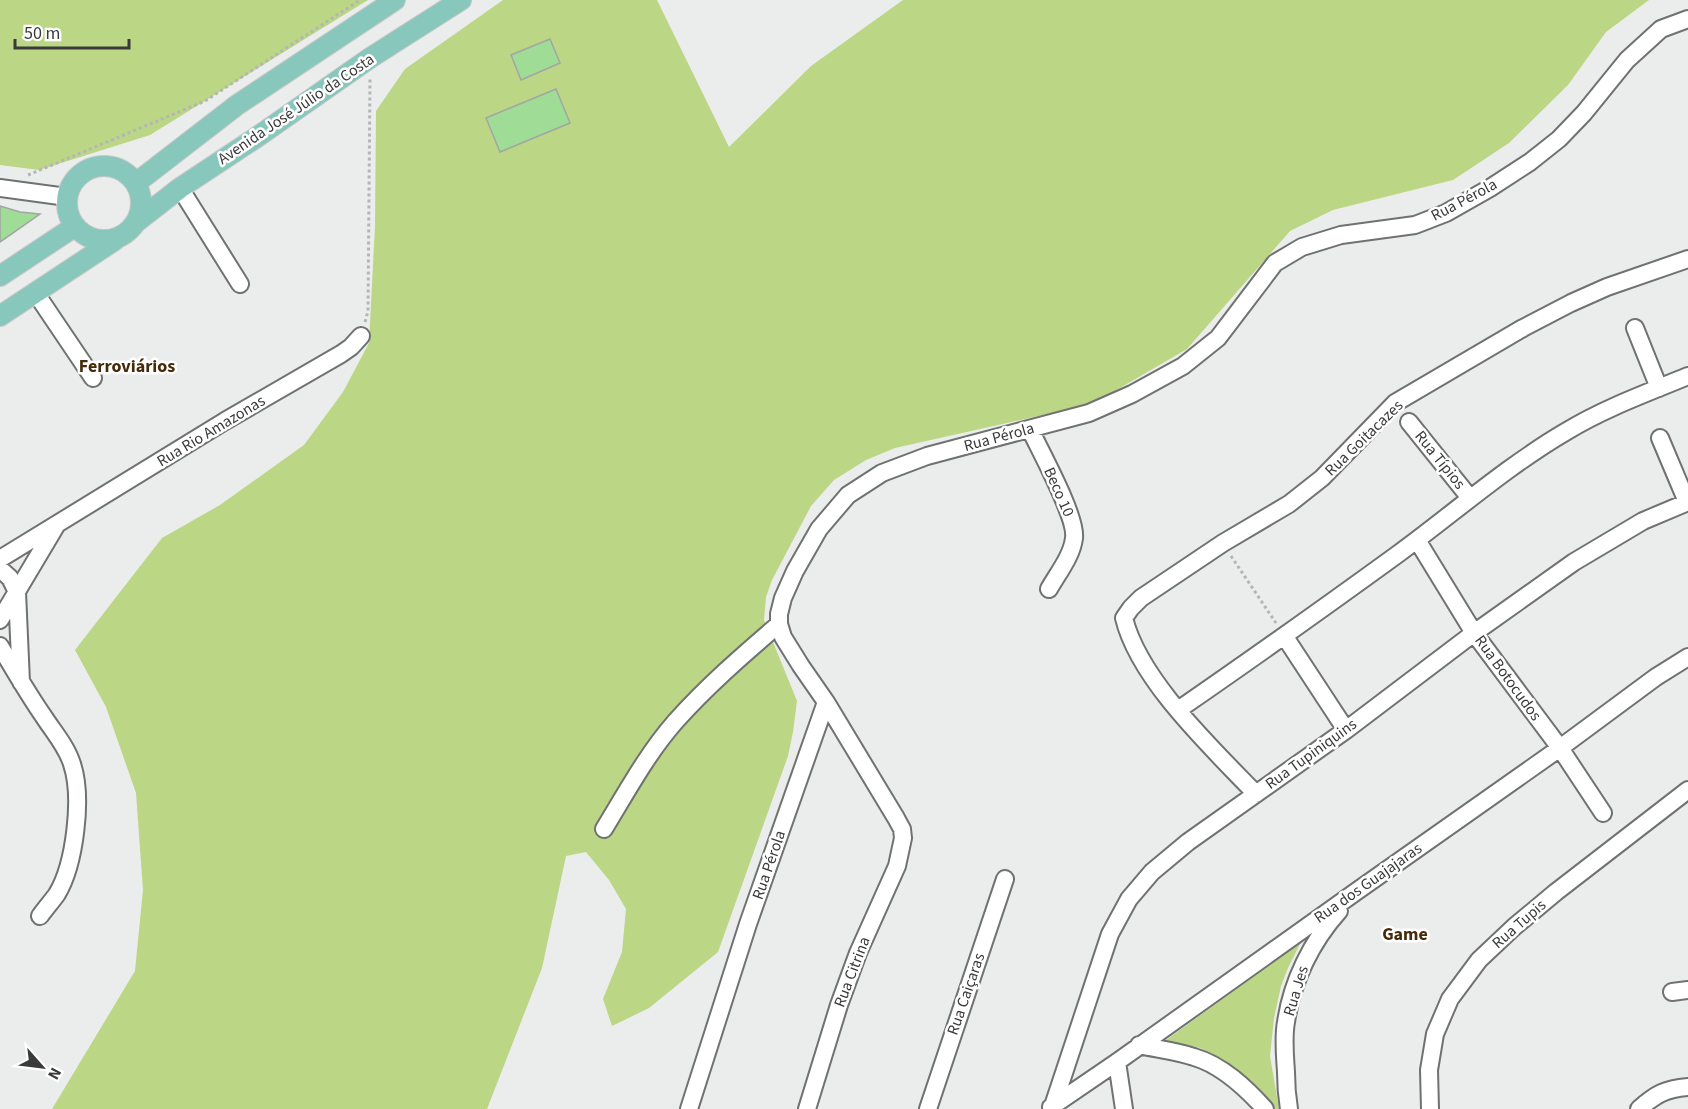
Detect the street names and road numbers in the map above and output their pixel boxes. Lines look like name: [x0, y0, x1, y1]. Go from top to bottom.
street label: Avenida José Júlio da Costa: [213, 48, 379, 170]
street label: Rua Pérola: [1427, 173, 1501, 227]
street label: Rua Rio Amazonas: [153, 390, 270, 472]
street label: Rua Goitacazes: [1320, 395, 1408, 481]
street label: Rua Pérola: [961, 417, 1037, 457]
street label: Rua Típios: [1410, 426, 1471, 494]
street label: Beco 10: [1038, 464, 1080, 520]
street label: Rua Botocudos: [1469, 631, 1547, 726]
street label: Rua Tupiniquins: [1261, 713, 1361, 795]
street label: Rua Pérola: [747, 827, 791, 903]
street label: Rua dos Guajajaras: [1310, 837, 1427, 928]
street label: Rua Tupis: [1487, 894, 1551, 954]
street label: Rua Citrina: [828, 934, 876, 1010]
street label: Rua Caiçaras: [942, 950, 990, 1038]
street label: Rua Jes: [1278, 963, 1314, 1019]

